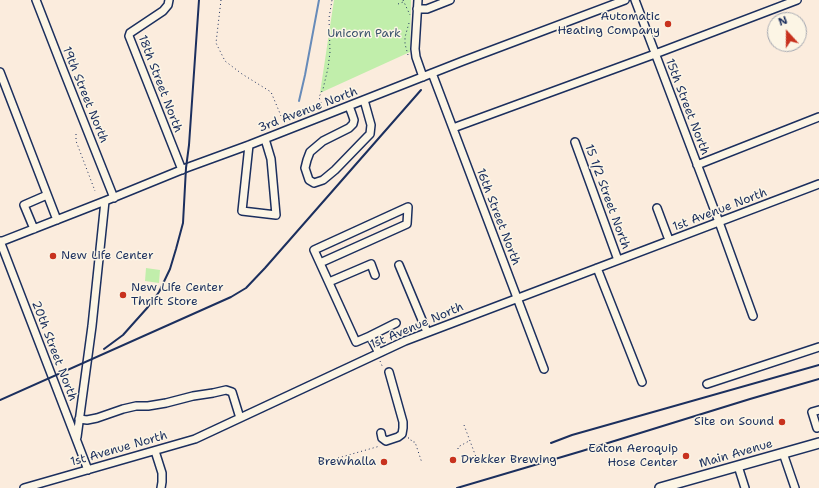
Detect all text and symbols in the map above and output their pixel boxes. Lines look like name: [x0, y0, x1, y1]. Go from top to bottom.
place label: Automatic Heating Company: [557, 10, 660, 38]
north arrow: [767, 12, 807, 52]
text: N: [776, 13, 790, 30]
marker: Automatic Heating Company: [663, 19, 673, 29]
park label: Unicorn Park: [327, 27, 401, 41]
street label: 18th Street North: [135, 33, 185, 135]
street label: 19th Street North: [59, 45, 111, 145]
street label: 15th Street North: [662, 57, 712, 157]
street label: 3rd Avenue North: [256, 84, 360, 136]
street label: 15 1/2 Street North: [581, 142, 633, 252]
street label: 16th Street North: [473, 166, 523, 268]
street label: 1st Avenue North: [671, 185, 769, 235]
place label: New Life Center: [61, 249, 154, 263]
marker: New Life Center: [48, 251, 58, 261]
place label: New Life Center Thrift Store: [131, 281, 224, 309]
marker: New Life Center Thrift Store: [118, 290, 128, 300]
street label: 20th Street North: [28, 299, 80, 403]
street label: 1st Avenue North: [368, 300, 466, 352]
place label: Site on Sound: [694, 415, 774, 429]
marker: Site on Sound: [777, 417, 787, 427]
street label: 1st Avenue North: [69, 428, 169, 470]
street label: Main Avenue: [698, 437, 774, 471]
place label: Eaton Aeroquip Hose Center: [588, 442, 678, 470]
marker: Eaton Aeroquip Hose Center: [681, 451, 691, 461]
place label: Drekker Brewing: [461, 453, 557, 467]
place label: Brewhalla: [318, 455, 376, 469]
marker: Drekker Brewing: [448, 455, 458, 465]
marker: Brewhalla: [379, 457, 389, 467]

